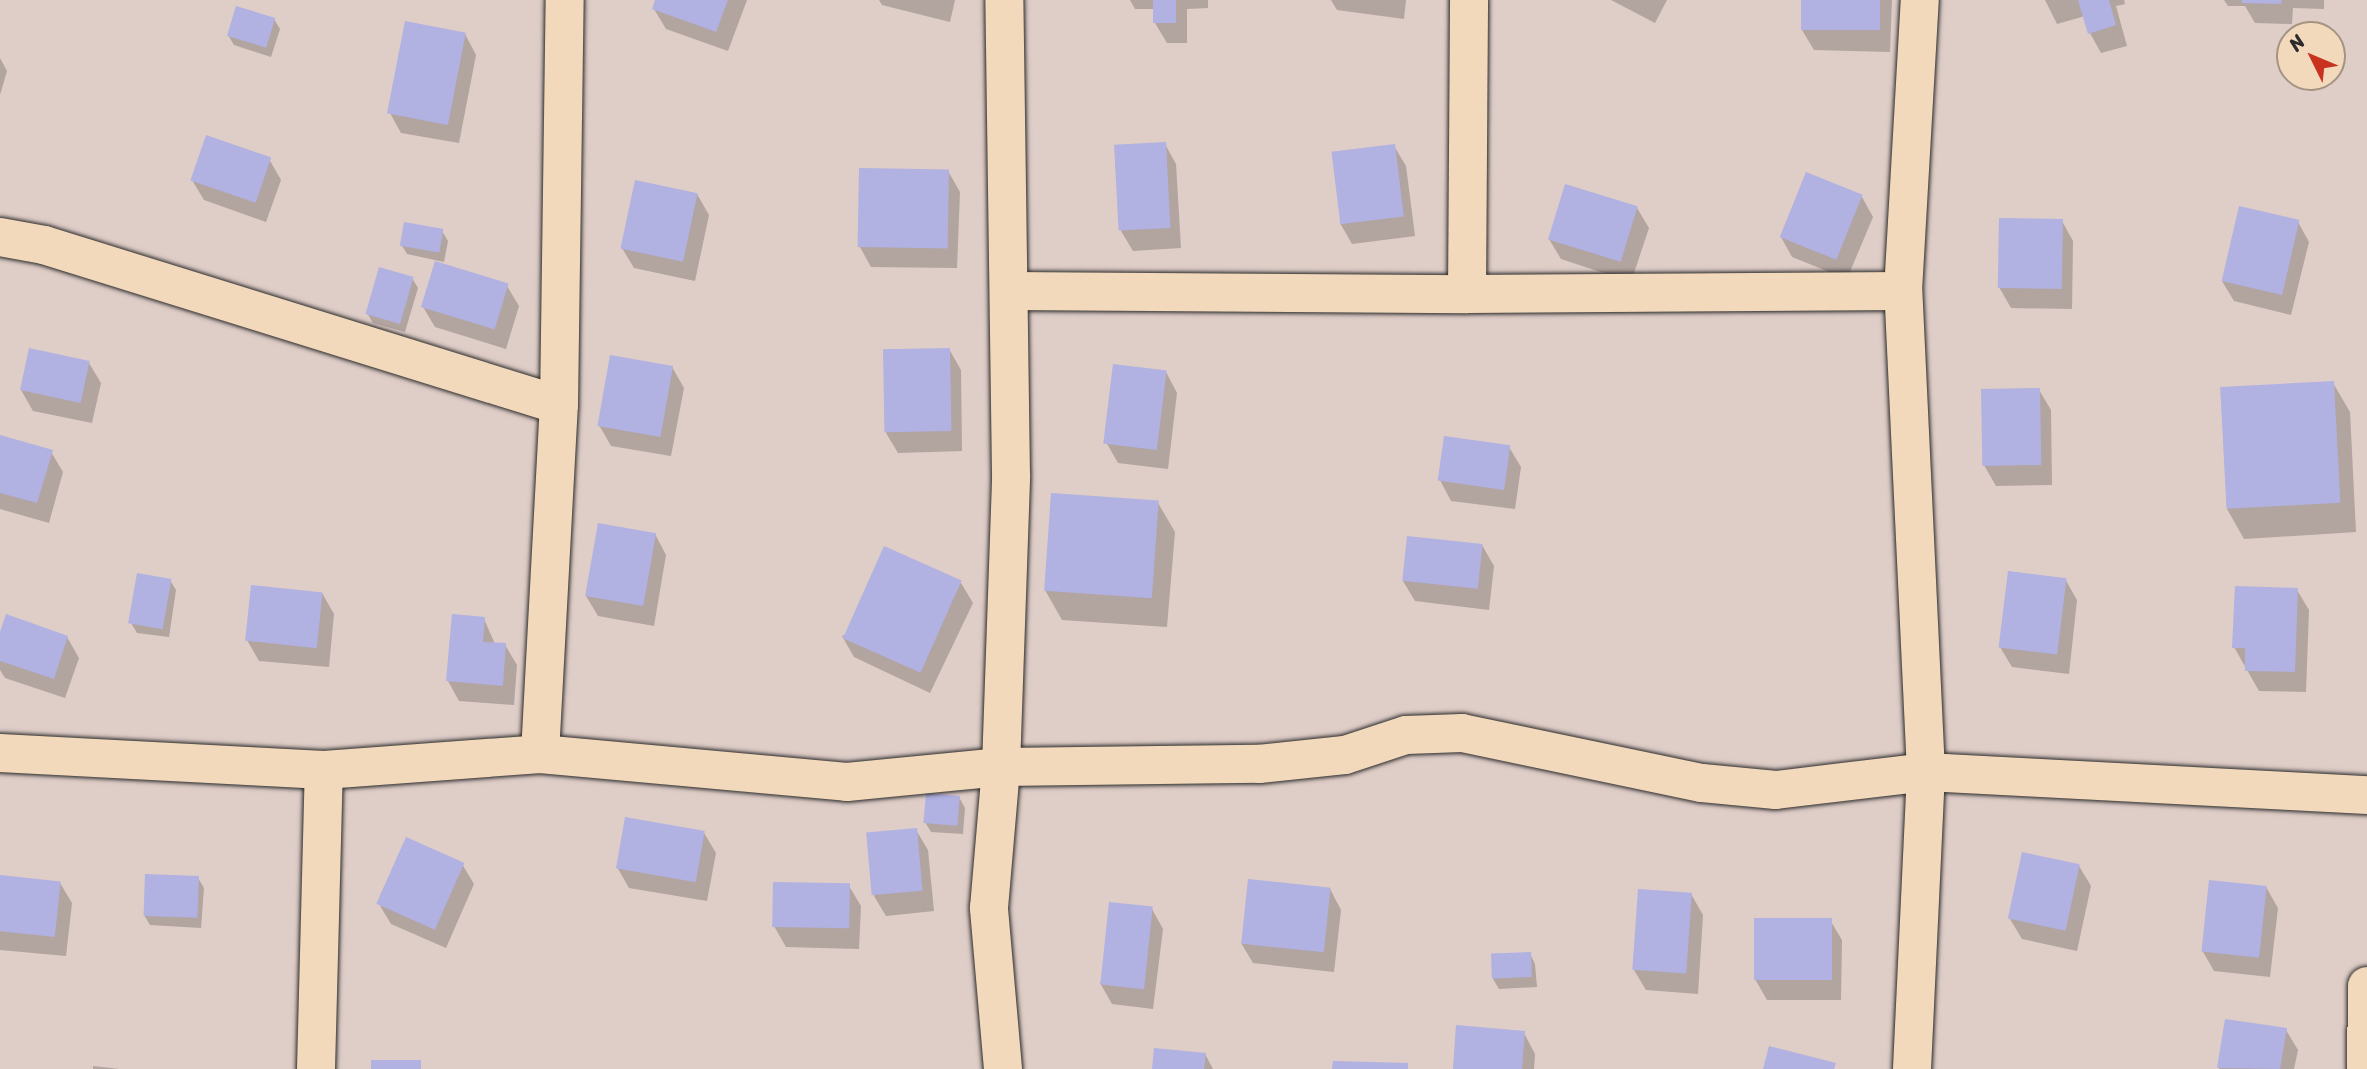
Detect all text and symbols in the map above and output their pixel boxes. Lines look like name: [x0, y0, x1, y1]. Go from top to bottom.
north arrow: [2276, 21, 2346, 91]
text: N: [2280, 27, 2313, 59]

